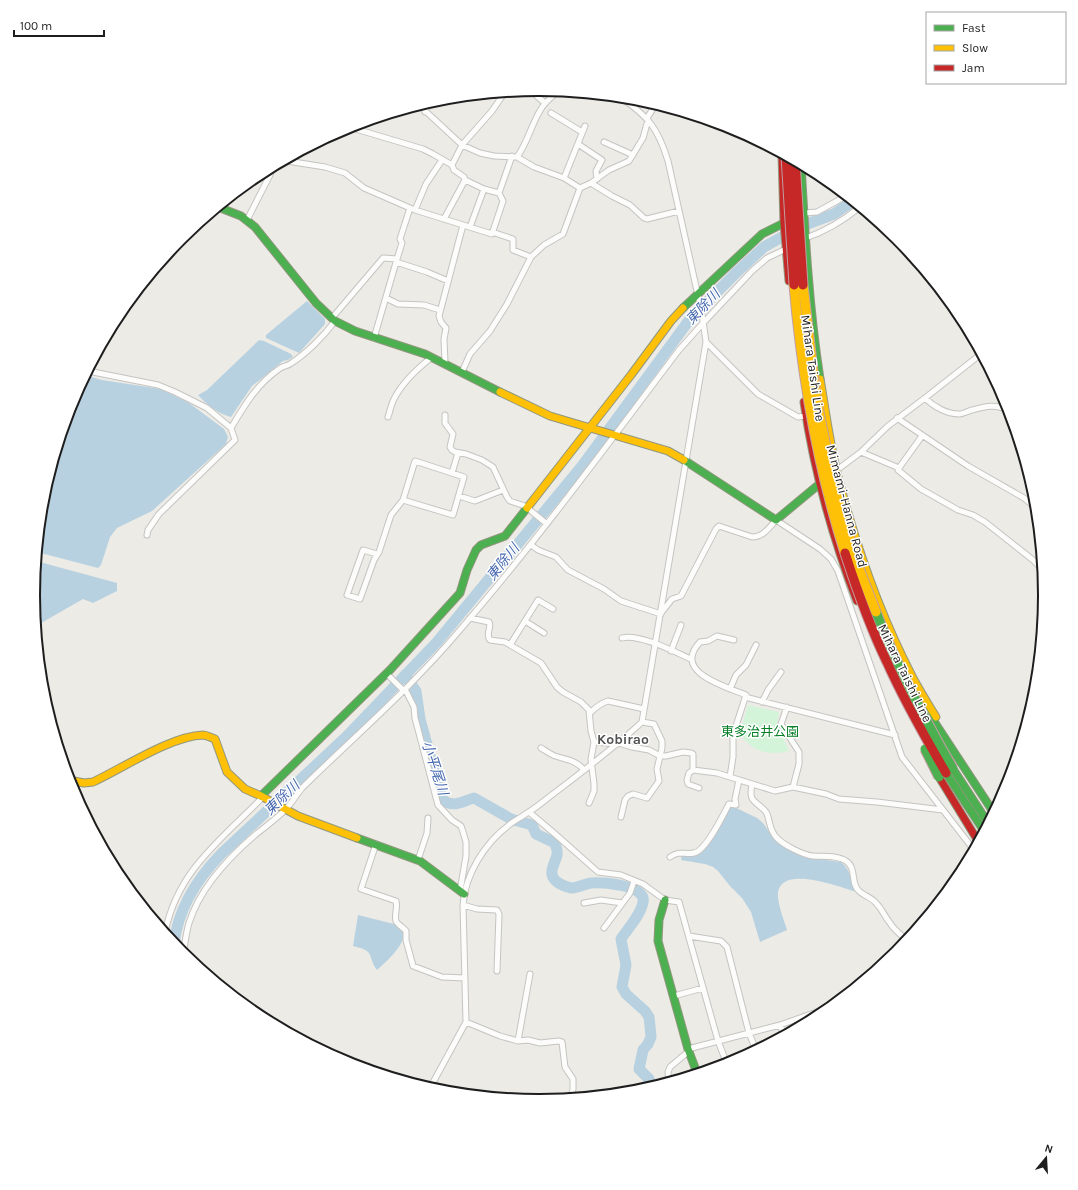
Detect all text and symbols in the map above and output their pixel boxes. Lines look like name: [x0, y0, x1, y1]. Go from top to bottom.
scale bar: [14, 12, 104, 38]
legend: [926, 12, 1066, 84]
text: 100 m: [20, 19, 52, 33]
text: Fast: [962, 21, 986, 35]
text: Slow: [962, 41, 988, 55]
text: Jam: [962, 61, 985, 75]
water label: 東除川: [682, 285, 725, 328]
street label: Mihara Taishi Line: [798, 314, 828, 423]
street label: Mimami-Hanna Road: [823, 443, 871, 569]
water label: 東除川: [483, 539, 524, 584]
street label: Mihara Taishi Line: [875, 621, 935, 725]
park label: 東多治井公園: [721, 724, 799, 739]
district label: Kobirao: [597, 731, 649, 748]
water label: 小平尾川: [418, 739, 452, 799]
water label: 東除川: [261, 776, 304, 819]
north arrow: [1026, 1138, 1066, 1178]
text: N: [1043, 1142, 1055, 1156]

